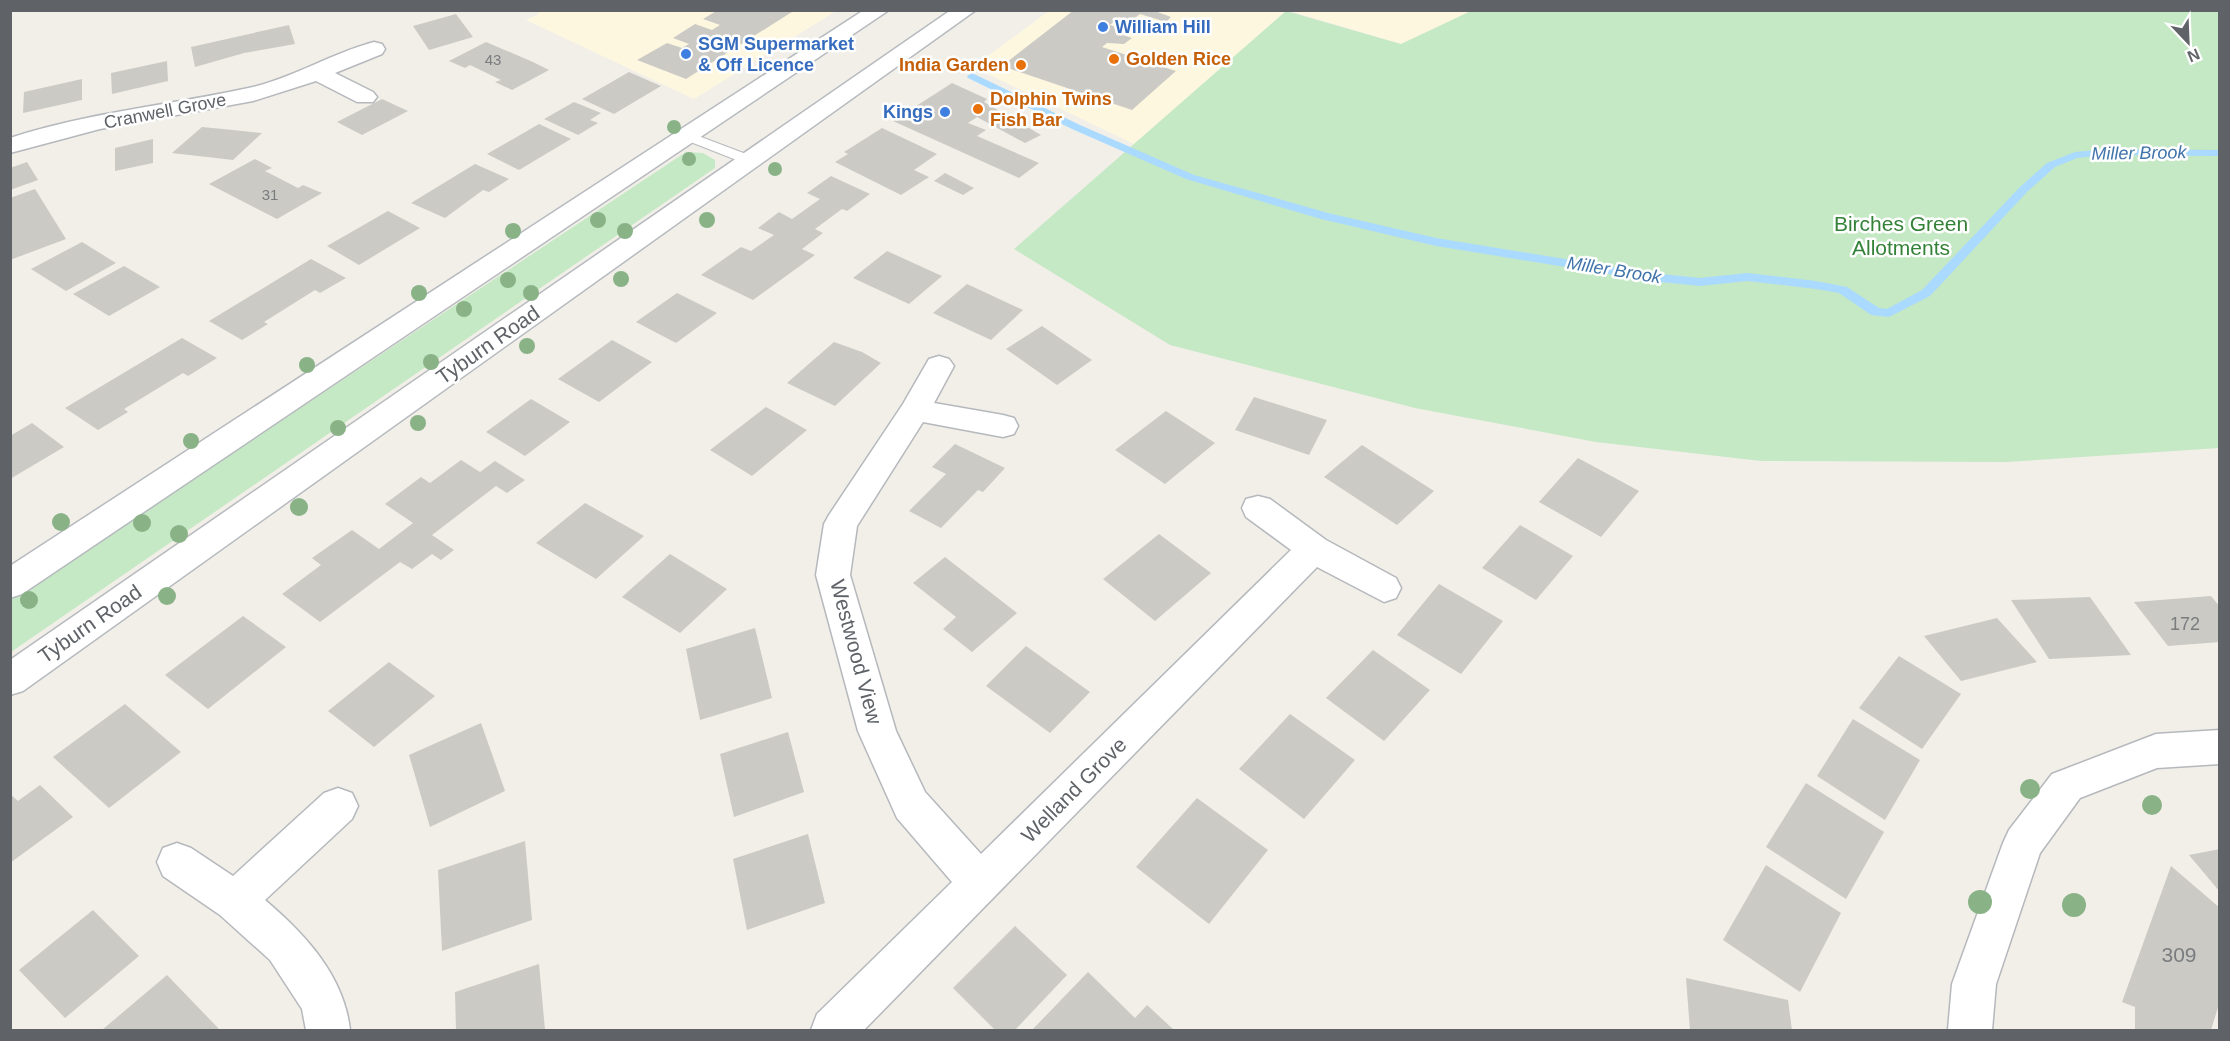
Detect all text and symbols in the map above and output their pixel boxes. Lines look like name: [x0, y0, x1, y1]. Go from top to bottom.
north arrow: [2158, 12, 2218, 72]
place label: William Hill: [1115, 17, 1211, 37]
marker: William Hill: [1096, 20, 1110, 34]
place label: SGM Supermarket & Off Licence: [698, 34, 854, 75]
text: N: [2185, 45, 2202, 65]
marker: SGM Supermarket & Off Licence: [679, 47, 693, 61]
place label: Golden Rice: [1126, 49, 1231, 69]
house number: 43: [485, 51, 501, 68]
marker: Golden Rice: [1107, 52, 1121, 66]
place label: India Garden: [899, 55, 1009, 75]
marker: India Garden: [1014, 58, 1028, 72]
street label: Cranwell Grove: [102, 89, 228, 133]
place label: Dolphin Twins Fish Bar: [990, 89, 1112, 130]
place label: Kings: [883, 102, 933, 122]
marker: Dolphin Twins Fish Bar: [971, 102, 985, 116]
marker: Kings: [938, 105, 952, 119]
water label: Miller Brook: [2091, 142, 2188, 164]
house number: 31: [262, 186, 278, 203]
park label: Birches Green Allotments: [1834, 212, 1968, 259]
water label: Miller Brook: [1566, 253, 1663, 287]
street label: Tyburn Road: [432, 301, 544, 388]
street label: Westwood View: [826, 577, 887, 727]
street label: Tyburn Road: [34, 580, 146, 667]
house number: 172: [2170, 614, 2200, 634]
street label: Welland Grove: [1017, 733, 1131, 847]
house number: 309: [2161, 943, 2197, 966]

